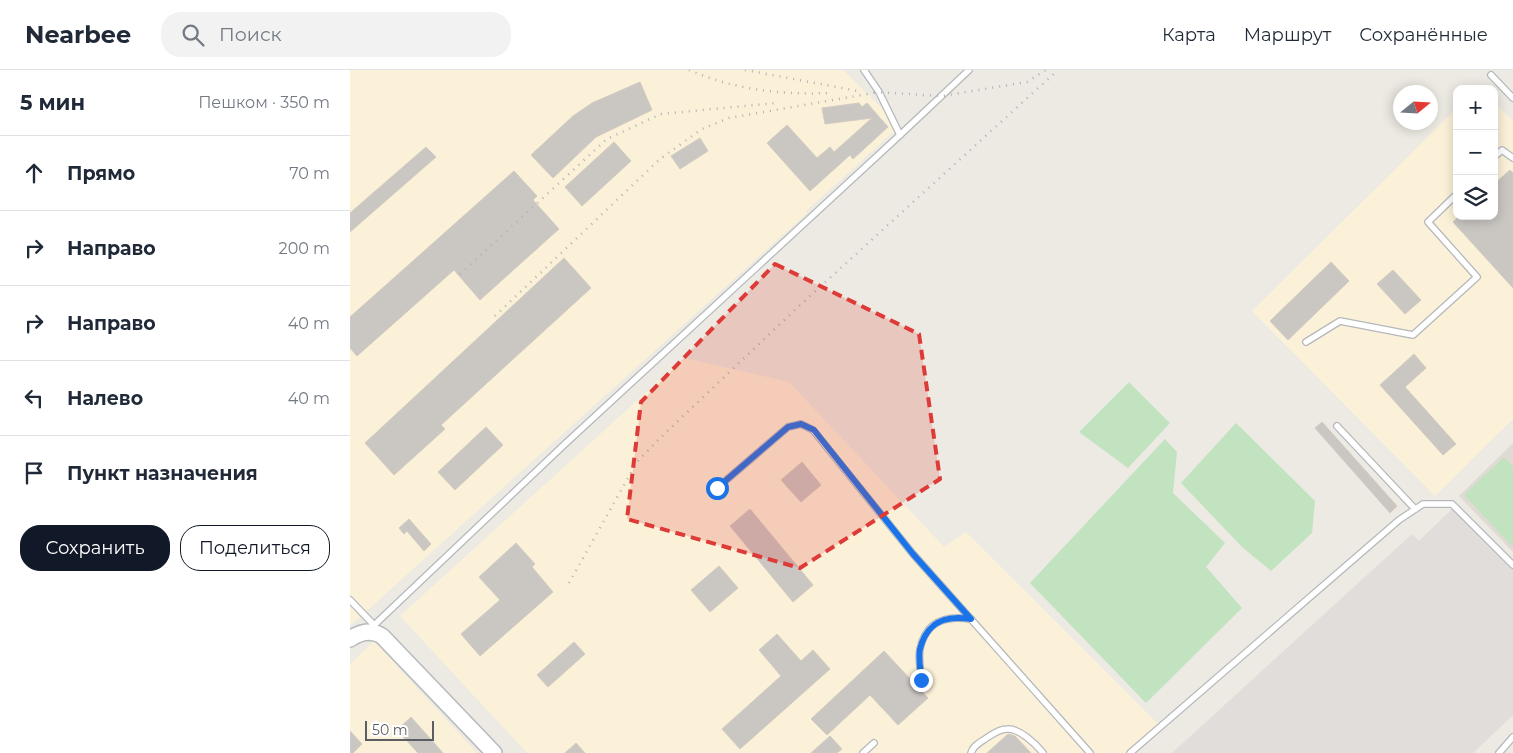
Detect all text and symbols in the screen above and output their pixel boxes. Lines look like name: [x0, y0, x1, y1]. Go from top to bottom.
search box: [161, 12, 511, 57]
text: Nearbee: [25, 20, 131, 49]
icon: search: [179, 21, 207, 49]
text: Поиск: [219, 23, 282, 46]
text: Карта: [1162, 24, 1216, 46]
text: Маршрут: [1244, 24, 1331, 46]
text: Сохранённые: [1359, 24, 1488, 46]
north arrow: [1393, 85, 1438, 130]
map controls: [1453, 85, 1498, 220]
button: +: [1453, 85, 1498, 130]
text: 5 мин: [20, 90, 85, 115]
text: Пешком · 350 m: [198, 93, 330, 112]
button: −: [1453, 130, 1498, 175]
icon: ahead: [20, 159, 48, 187]
text: Прямо: [67, 162, 135, 185]
text: 70 m: [289, 164, 330, 183]
button: layers: [1453, 175, 1498, 220]
icon: right: [20, 234, 48, 262]
text: Направо: [67, 237, 156, 260]
text: 200 m: [279, 239, 330, 258]
icon: right: [20, 309, 48, 337]
text: Направо: [67, 312, 156, 335]
text: 40 m: [288, 314, 330, 333]
icon: left: [20, 384, 48, 412]
text: Налево: [67, 387, 143, 410]
text: 40 m: [288, 389, 330, 408]
icon: arrive: [20, 459, 48, 487]
text: Пункт назначения: [67, 462, 258, 485]
route start: [706, 477, 729, 500]
button: Сохранить: [20, 525, 170, 571]
button: Поделиться: [180, 525, 330, 571]
route end: [910, 669, 933, 692]
scale bar: [365, 718, 434, 741]
text: 50 m: [372, 721, 408, 739]

